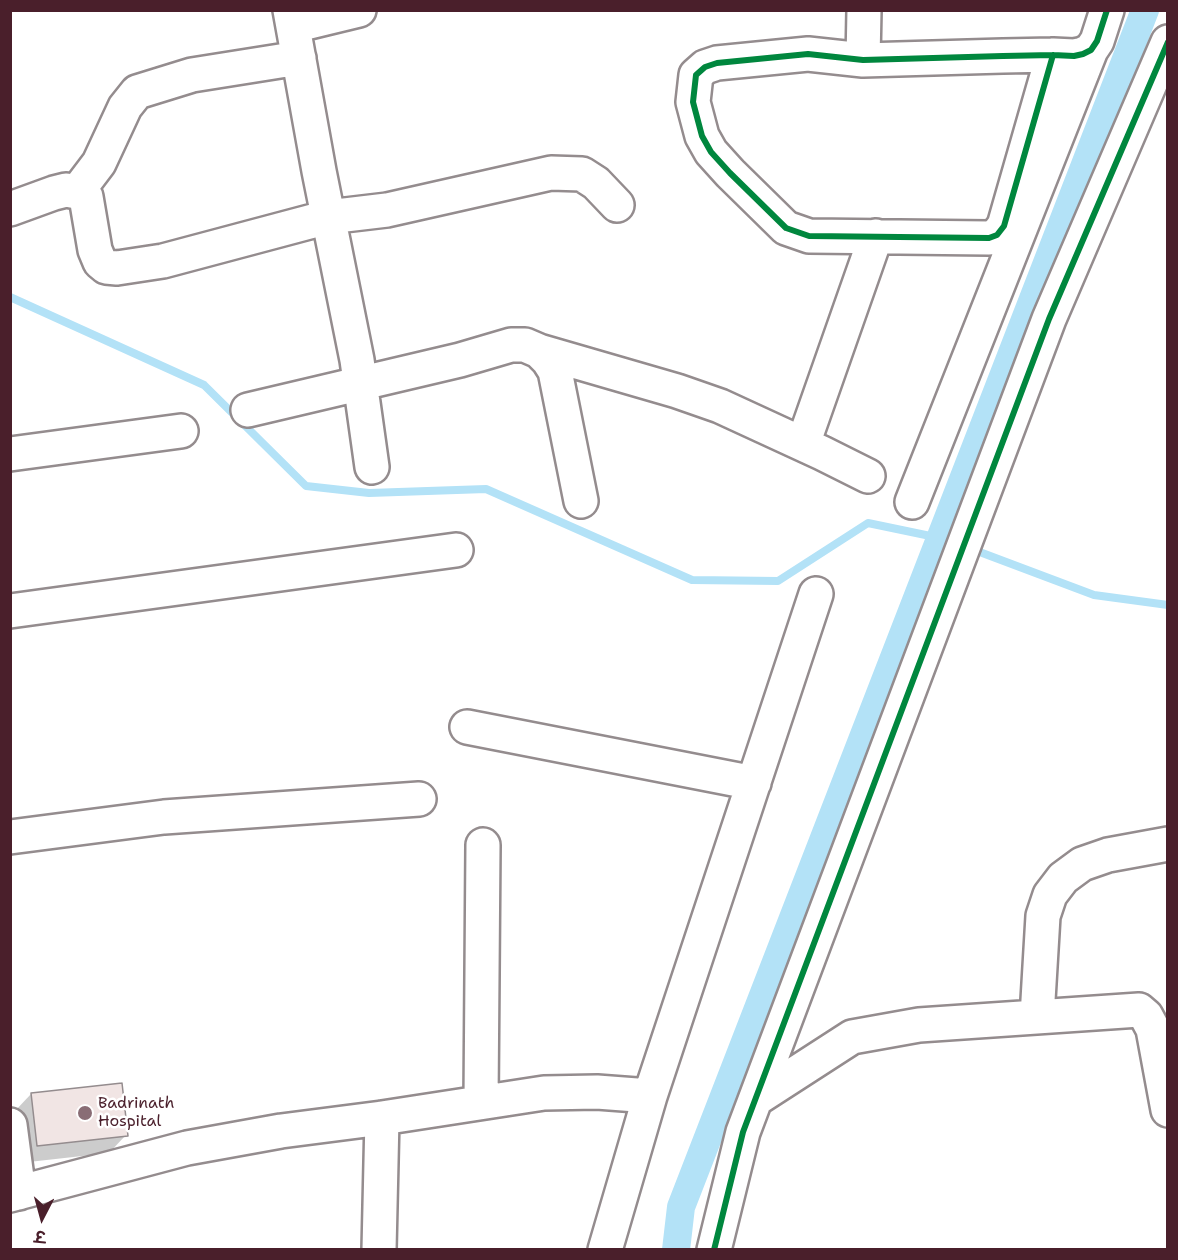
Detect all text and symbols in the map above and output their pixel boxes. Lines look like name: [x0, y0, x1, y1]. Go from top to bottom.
place label: Badrinath Hospital: [98, 1094, 175, 1132]
marker: Badrinath Hospital: [76, 1104, 94, 1122]
north arrow: [12, 1188, 72, 1248]
text: उ: [34, 1225, 46, 1247]

